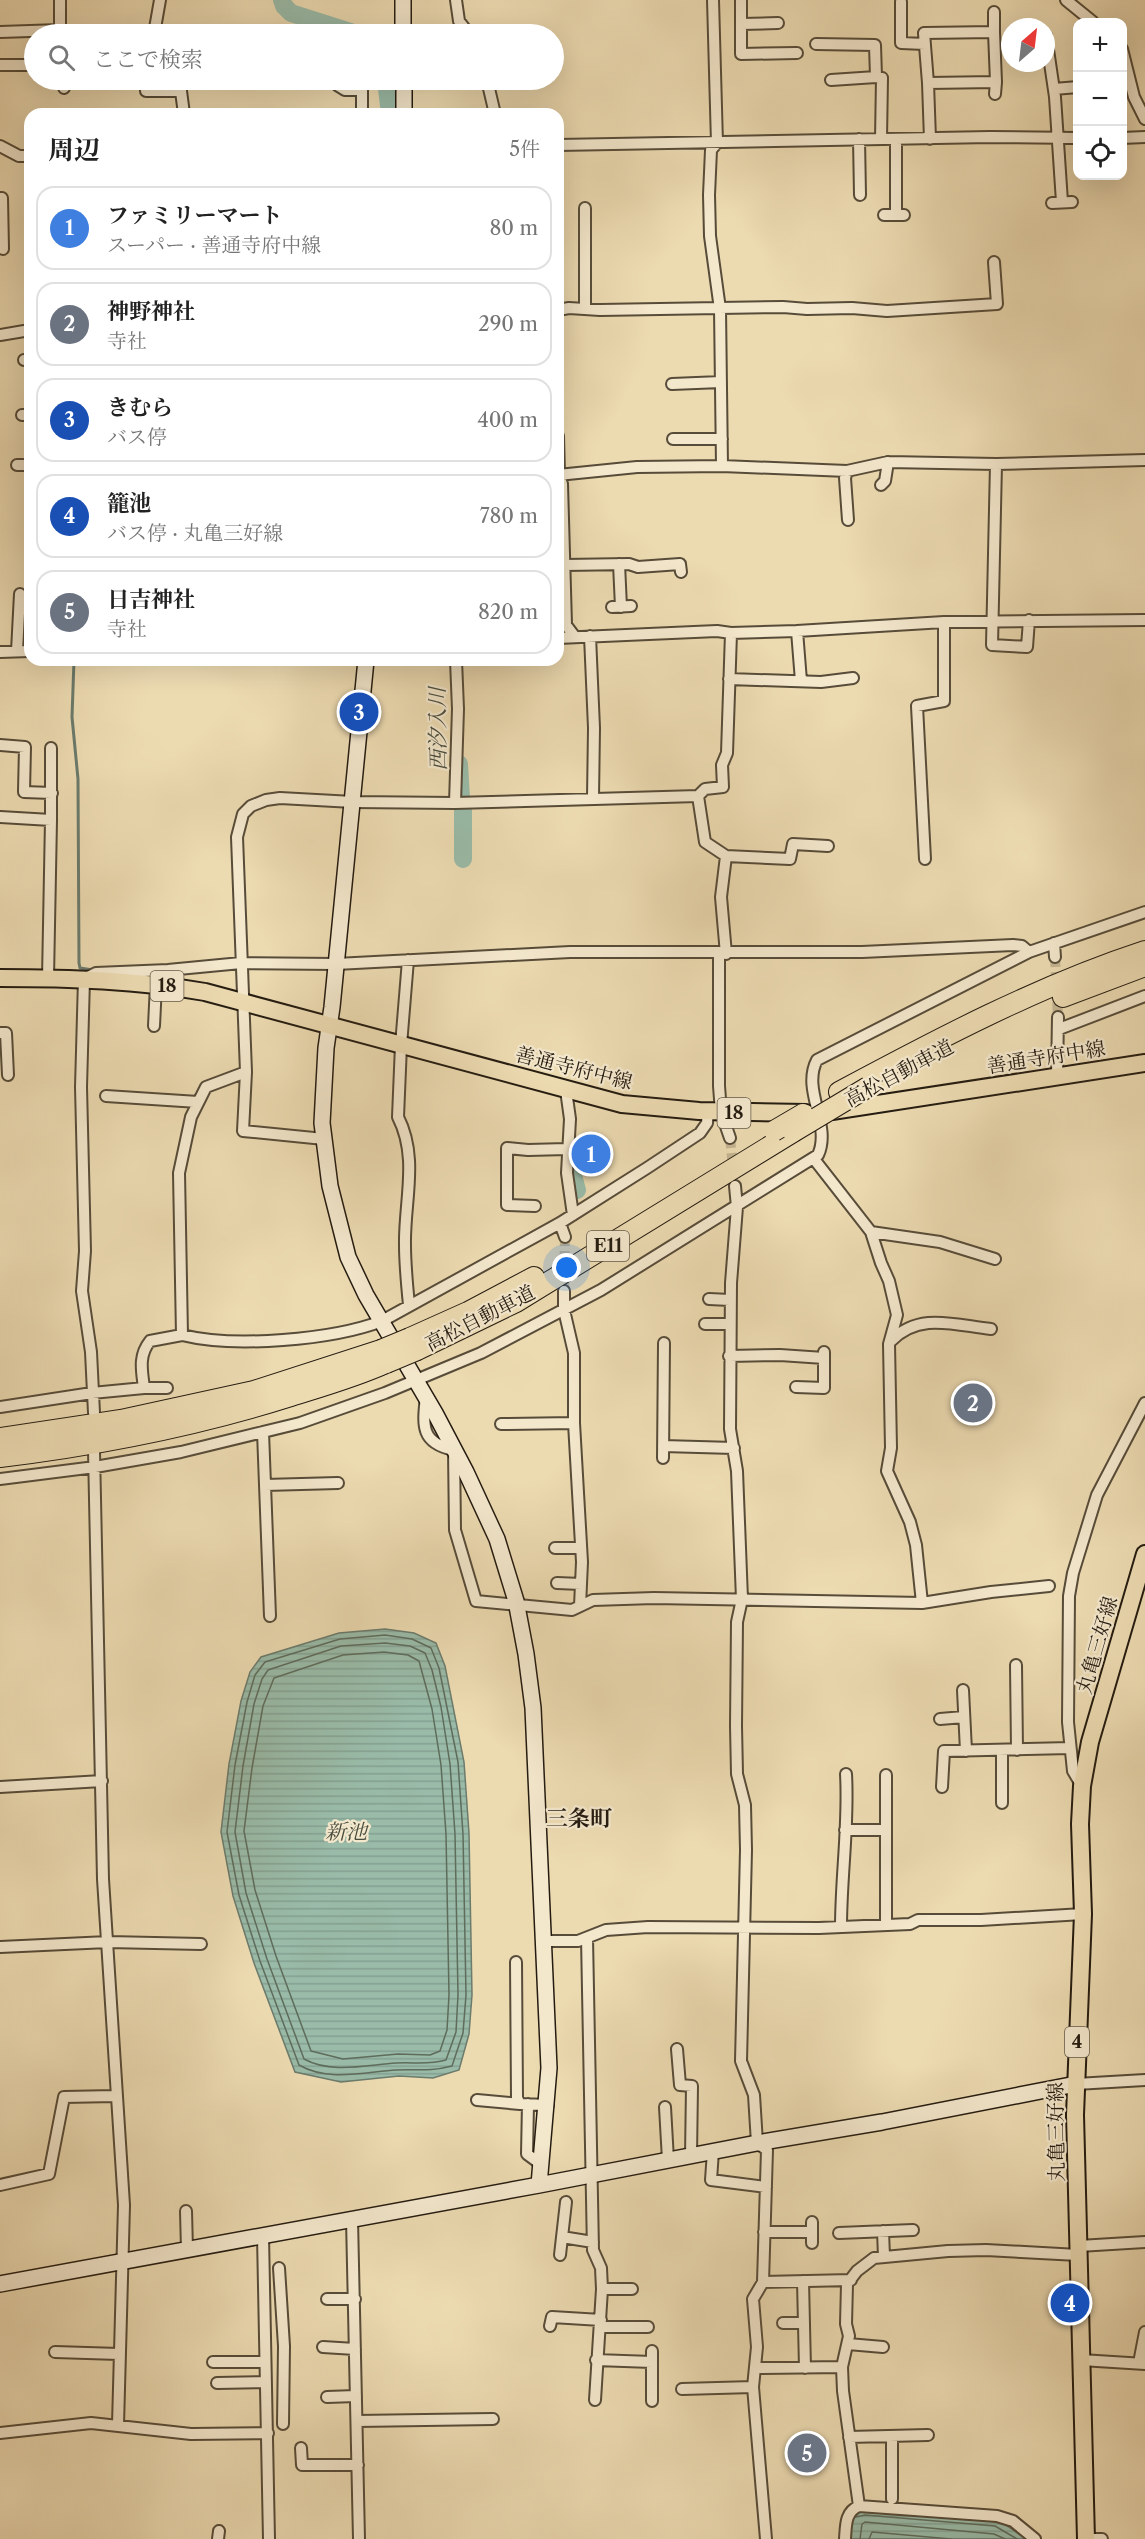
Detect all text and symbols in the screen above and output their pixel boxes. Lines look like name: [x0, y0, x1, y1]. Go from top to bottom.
north arrow: [1001, 18, 1055, 72]
map controls: [1073, 18, 1127, 180]
button: +: [1073, 18, 1127, 72]
search box: [24, 24, 564, 90]
icon: search: [45, 41, 78, 74]
text: ここで検索: [93, 46, 203, 73]
button: −: [1073, 72, 1127, 126]
button: locate: [1073, 126, 1127, 180]
text: 周辺: [48, 134, 100, 166]
text: 5件: [509, 137, 540, 161]
text: ファミリーマート: [107, 202, 283, 229]
text: 1: [65, 216, 74, 240]
text: 80 m: [490, 216, 538, 240]
text: スーパー · 善通寺府中線: [107, 233, 321, 257]
text: 神野神社: [107, 298, 195, 325]
text: 2: [64, 312, 75, 336]
text: 290 m: [478, 312, 538, 336]
text: 寺社: [107, 329, 147, 353]
text: きむら: [107, 394, 173, 421]
text: 3: [64, 408, 75, 432]
text: 400 m: [477, 408, 538, 432]
text: バス停: [107, 425, 167, 449]
text: 籠池: [107, 490, 151, 517]
text: 4: [64, 504, 75, 528]
text: 780 m: [480, 504, 538, 528]
text: バス停 · 丸亀三好線: [107, 521, 283, 545]
text: 日吉神社: [107, 586, 195, 613]
text: 5: [64, 600, 75, 624]
text: 820 m: [478, 600, 538, 624]
text: 寺社: [107, 617, 147, 641]
water label: 西汐入川: [424, 685, 451, 771]
pin: 3: [340, 690, 378, 734]
road number: 18: [150, 971, 184, 1001]
street label: 高松自動車道: [840, 1034, 958, 1112]
street label: 善通寺府中線: [985, 1036, 1107, 1078]
street label: 善通寺府中線: [513, 1042, 635, 1094]
road number: 18: [718, 1098, 750, 1128]
pin: 1: [572, 1132, 610, 1176]
road number: E11: [587, 1231, 629, 1261]
your location: [552, 1253, 581, 1282]
street label: 高松自動車道: [421, 1280, 539, 1356]
pin: 2: [954, 1380, 992, 1426]
street label: 丸亀三好線: [1072, 1594, 1122, 1696]
district label: 三条町: [546, 1805, 612, 1832]
water label: 新池: [325, 1819, 369, 1844]
road number: 4: [1065, 2027, 1089, 2057]
street label: 丸亀三好線: [1043, 2082, 1069, 2182]
pin: 4: [1050, 2280, 1090, 2326]
pin: 5: [788, 2430, 826, 2476]

